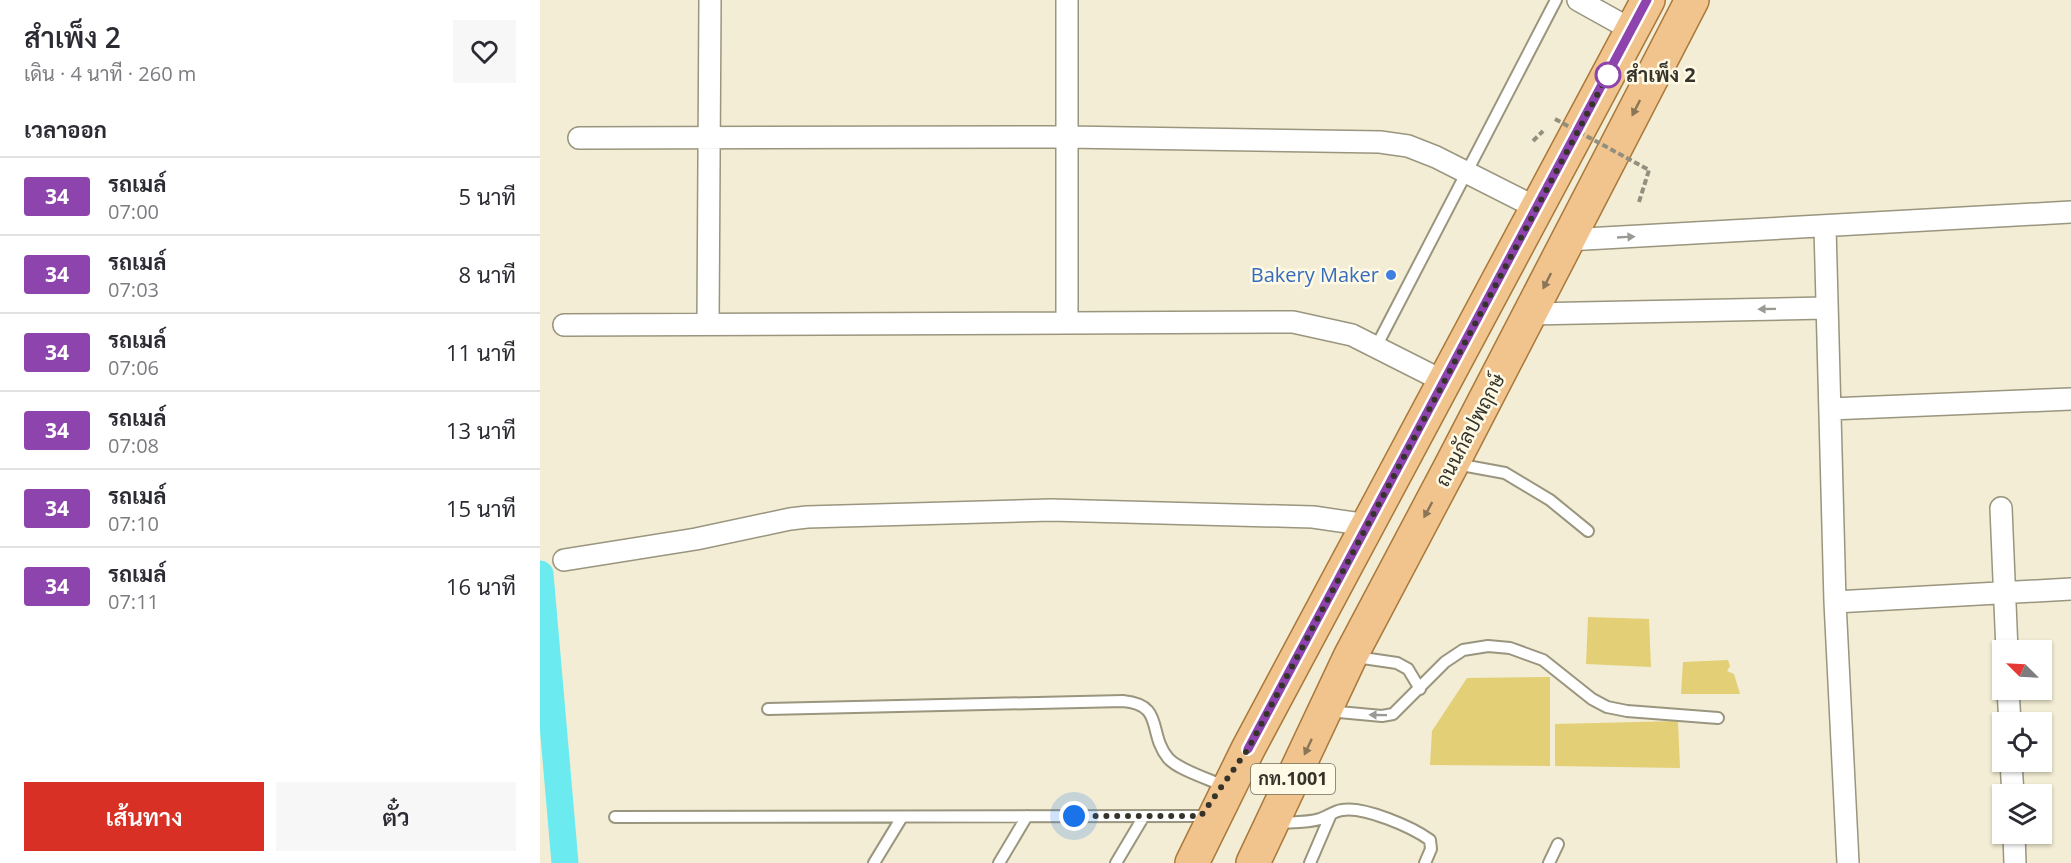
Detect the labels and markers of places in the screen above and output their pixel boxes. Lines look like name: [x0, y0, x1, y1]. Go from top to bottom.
place label: สำเพ็ง 2: [1626, 61, 1696, 88]
marker: สำเพ็ง 2: [1595, 62, 1621, 88]
place label: Bakery Maker: [1251, 261, 1379, 288]
marker: Bakery Maker: [1384, 268, 1398, 282]

